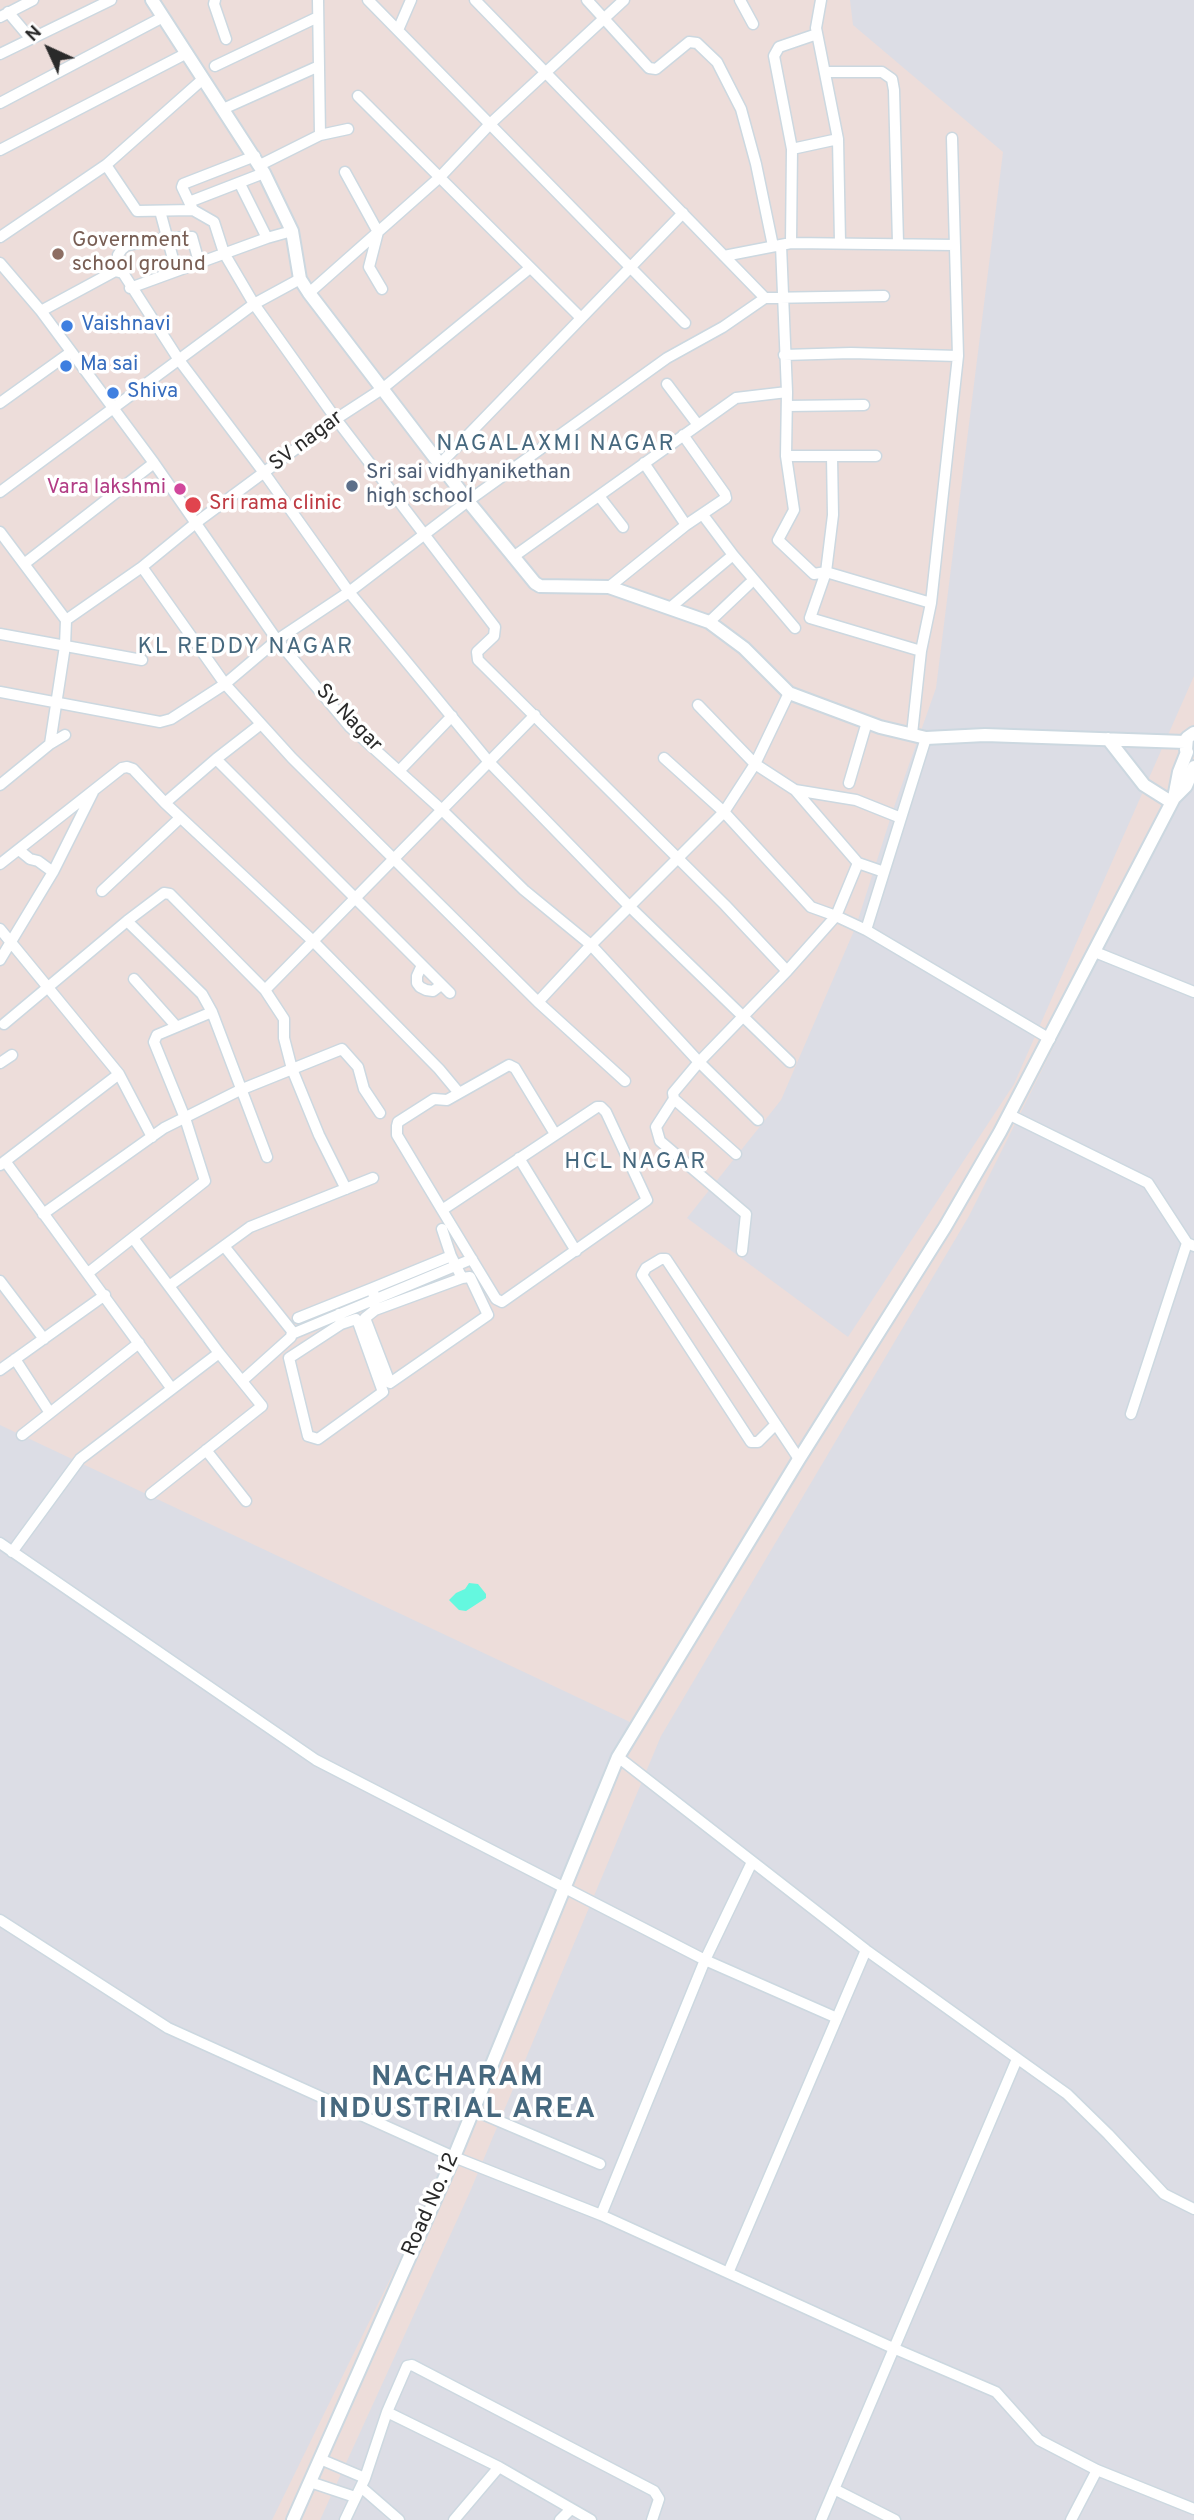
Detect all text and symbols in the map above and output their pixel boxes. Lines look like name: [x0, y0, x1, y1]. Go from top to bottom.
north arrow: [14, 14, 84, 84]
text: N: [21, 21, 47, 47]
place label: Government school ground: [72, 229, 206, 279]
marker: Government school ground: [50, 246, 66, 262]
place label: Vaishnavi: [81, 313, 171, 339]
marker: Vaishnavi: [59, 318, 75, 334]
place label: Ma sai: [80, 353, 138, 379]
marker: Ma sai: [58, 358, 74, 374]
place label: Shiva: [127, 380, 178, 406]
marker: Shiva: [105, 385, 121, 401]
street label: SV nagar: [265, 406, 349, 478]
district label: NAGALAXMI NAGAR: [438, 431, 674, 459]
place label: Sri sai vidhyanikethan high school: [366, 461, 571, 511]
place label: Vara lakshmi: [46, 476, 166, 502]
marker: Sri sai vidhyanikethan high school: [344, 478, 360, 494]
marker: Vara lakshmi: [172, 481, 188, 497]
place label: Sri rama clinic: [209, 492, 342, 518]
marker: Sri rama clinic: [183, 495, 203, 515]
district label: KL REDDY NAGAR: [139, 634, 353, 662]
street label: Sv Nagar: [309, 680, 387, 758]
district label: HCL NAGAR: [565, 1149, 707, 1177]
district label: NACHARAM INDUSTRIAL AREA: [321, 2062, 595, 2128]
street label: Road No. 12: [398, 2149, 466, 2261]

